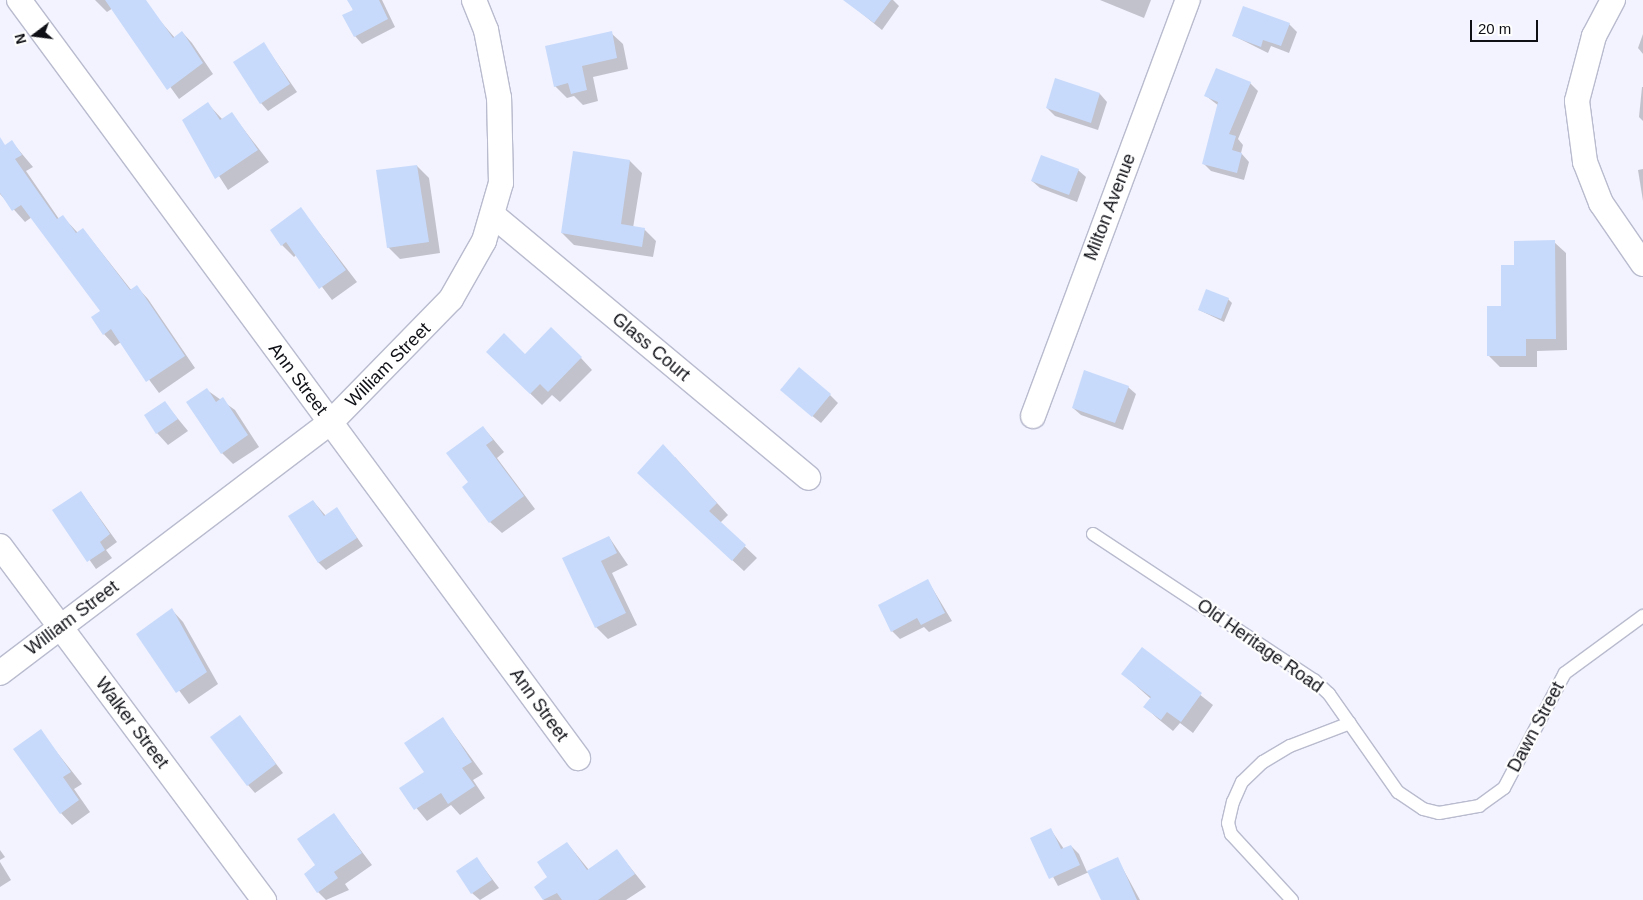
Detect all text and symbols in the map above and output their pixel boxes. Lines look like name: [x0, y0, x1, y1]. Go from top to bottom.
north arrow: [10, 10, 60, 60]
scale bar: [1473, 10, 1540, 42]
text: 20 m: [1478, 20, 1511, 37]
text: N: [11, 32, 30, 46]
street label: Milton Avenue: [1080, 150, 1140, 264]
street label: Glass Court: [608, 308, 694, 386]
street label: William Street: [341, 318, 435, 412]
street label: Ann Street: [264, 339, 332, 419]
street label: William Street: [21, 576, 123, 660]
street label: Old Heritage Road: [1193, 594, 1327, 698]
street label: Ann Street: [505, 664, 573, 746]
street label: Walker Street: [91, 673, 173, 773]
street label: Dawn Street: [1503, 678, 1569, 776]

